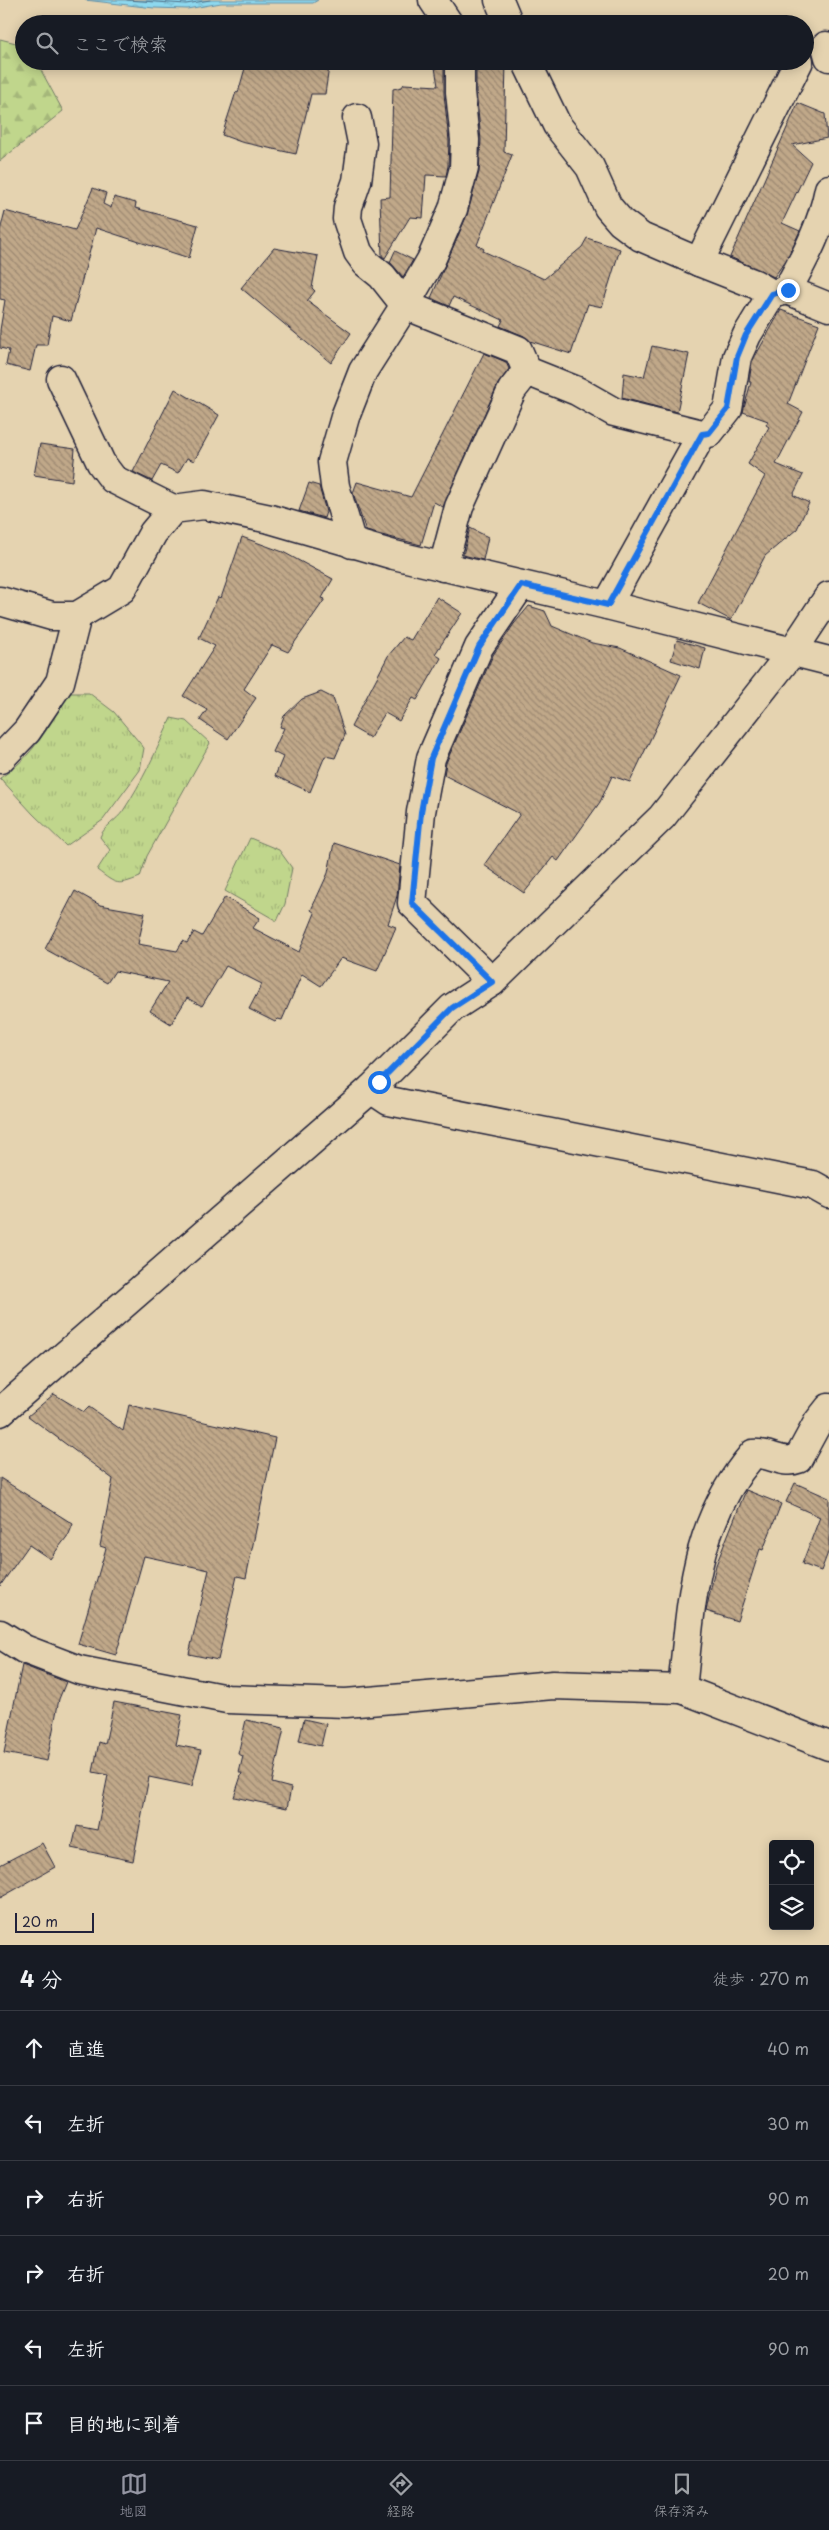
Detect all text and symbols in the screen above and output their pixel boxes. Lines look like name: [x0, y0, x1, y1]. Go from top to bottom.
search box: [15, 15, 814, 70]
icon: search: [33, 29, 61, 57]
text: ここで検索: [73, 29, 168, 57]
route end: [777, 279, 800, 302]
route start: [368, 1071, 391, 1094]
map controls: [769, 1840, 814, 1930]
button: locate: [769, 1840, 814, 1885]
button: layers: [769, 1885, 814, 1930]
scale bar: [15, 1910, 94, 1933]
text: 20 m: [22, 1911, 58, 1932]
text: 4 分: [20, 1962, 62, 1994]
text: 徒歩 · 270 m: [713, 1966, 809, 1990]
icon: ahead: [20, 2034, 48, 2062]
text: 直進: [67, 2034, 105, 2062]
text: 40 m: [767, 2036, 809, 2060]
icon: left: [20, 2109, 48, 2137]
text: 左折: [67, 2109, 105, 2137]
text: 30 m: [767, 2111, 809, 2135]
icon: right: [20, 2184, 48, 2212]
text: 右折: [67, 2184, 105, 2212]
text: 90 m: [768, 2186, 809, 2210]
icon: right: [20, 2259, 48, 2287]
text: 右折: [67, 2259, 105, 2287]
text: 20 m: [768, 2261, 809, 2285]
icon: left: [20, 2334, 48, 2362]
text: 左折: [67, 2334, 105, 2362]
text: 90 m: [768, 2336, 809, 2360]
icon: arrive: [20, 2409, 48, 2437]
text: 目的地に到着: [67, 2409, 181, 2437]
tab: 地図: [120, 2470, 148, 2521]
tab: 経路: [387, 2470, 415, 2521]
tab: 保存済み: [654, 2470, 710, 2521]

